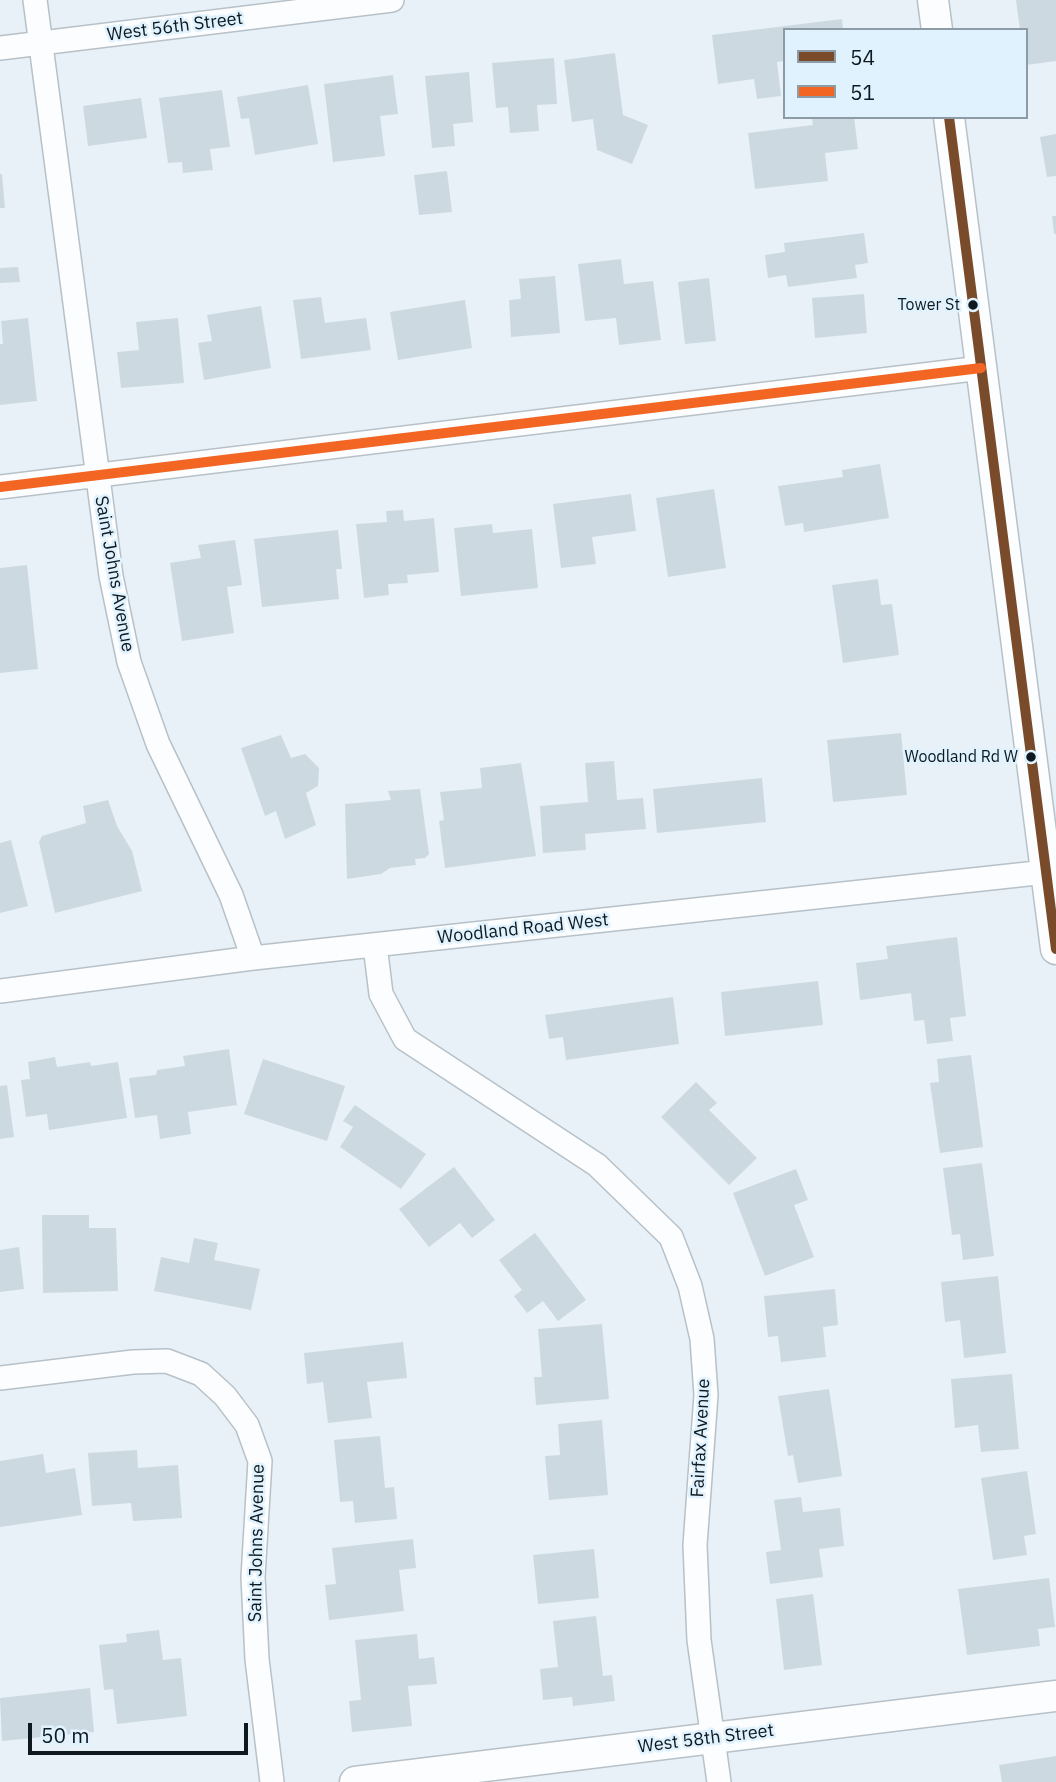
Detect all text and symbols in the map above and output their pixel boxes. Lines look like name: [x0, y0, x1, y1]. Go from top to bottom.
street label: West 56th Street: [106, 8, 244, 46]
legend: [783, 28, 1028, 119]
text: 54: [850, 43, 875, 71]
text: 51: [850, 78, 875, 106]
place label: Tower St: [897, 295, 960, 315]
marker: Tower St: [966, 298, 980, 312]
street label: Saint Johns Avenue: [90, 494, 138, 654]
place label: Woodland Rd W: [904, 747, 1018, 767]
marker: Woodland Rd W: [1024, 750, 1038, 764]
street label: Woodland Road West: [436, 909, 610, 949]
street label: Fairfax Avenue: [687, 1378, 715, 1498]
street label: Saint Johns Avenue: [245, 1464, 269, 1622]
scale bar: [32, 1708, 252, 1752]
street label: West 58th Street: [637, 1720, 775, 1758]
text: 50 m: [41, 1721, 90, 1749]

